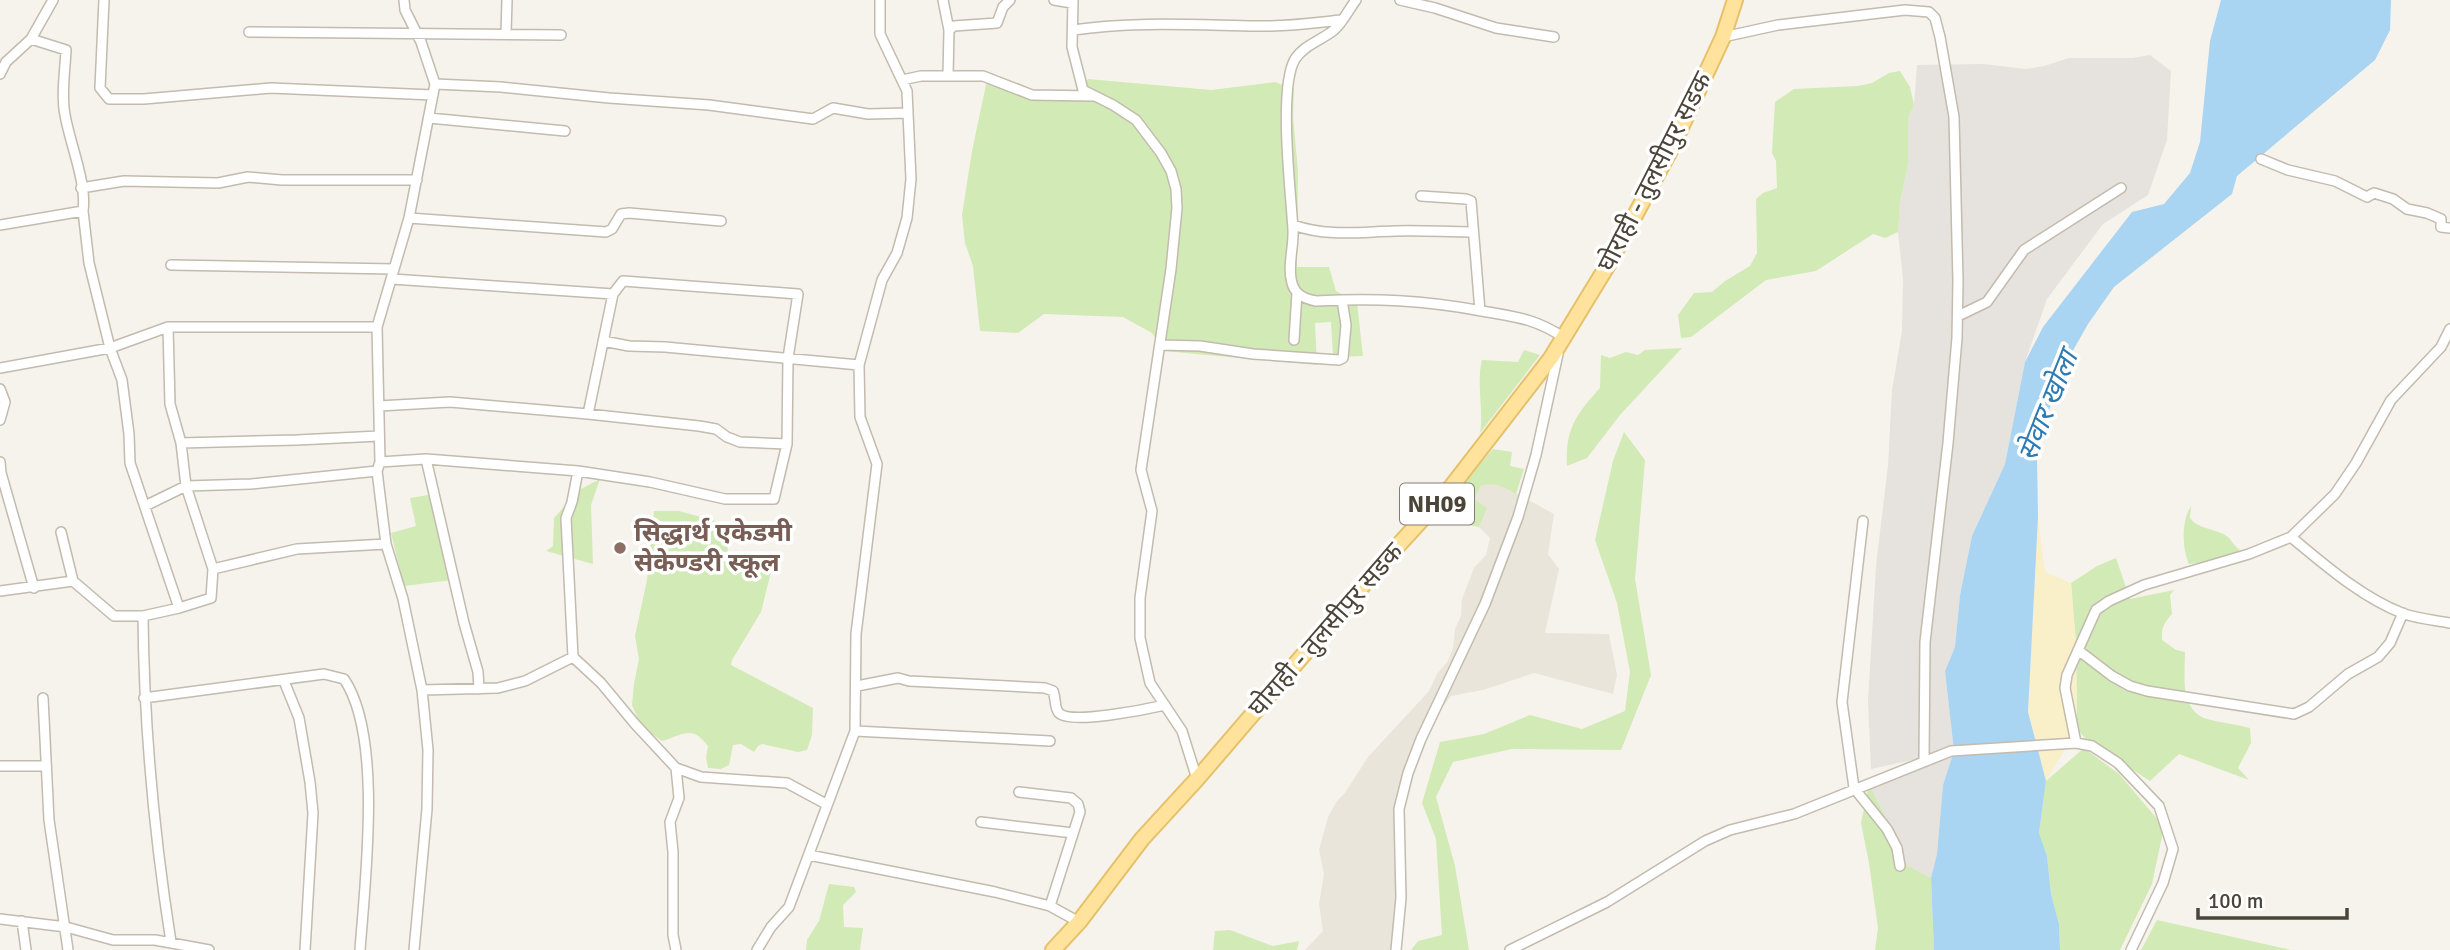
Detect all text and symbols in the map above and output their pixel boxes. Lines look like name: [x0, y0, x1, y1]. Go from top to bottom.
street label: घोराही - तुलसीपुर सडक: [1591, 66, 1720, 277]
water label: सेवार खोला: [2011, 342, 2087, 466]
road number: NH09: [1400, 484, 1474, 524]
place label: सिद्धार्थ एकेडमी सेकेण्डरी स्कूल: [634, 517, 793, 579]
street label: घोराही - तुलसीपुर सडक: [1242, 536, 1411, 723]
marker: सिद्धार्थ एकेडमी सेकेण्डरी स्कूल: [612, 540, 628, 556]
scale bar: [2198, 876, 2347, 920]
text: 100 m: [2208, 888, 2263, 914]

